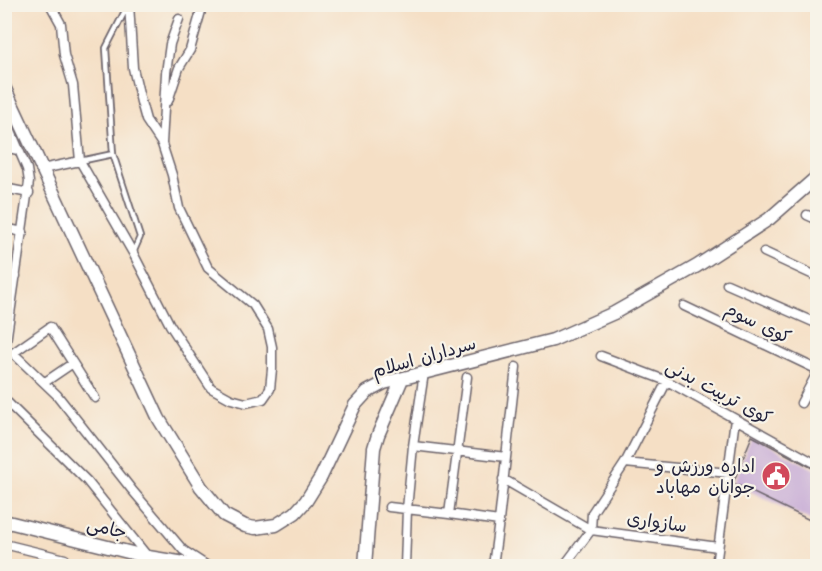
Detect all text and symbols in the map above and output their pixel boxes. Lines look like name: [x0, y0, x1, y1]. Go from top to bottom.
street label: کوی سوم: [719, 296, 796, 353]
street label: سرداران اسلام: [369, 330, 480, 387]
street label: کوی تربیت بدنی: [660, 353, 777, 434]
place label: اداره ورزش و جوانان مهاباد: [654, 453, 755, 503]
public building icon: اداره ورزش و جوانان مهاباد: [760, 460, 792, 492]
street label: سازواری: [625, 505, 689, 542]
street label: جامی: [84, 511, 130, 548]

